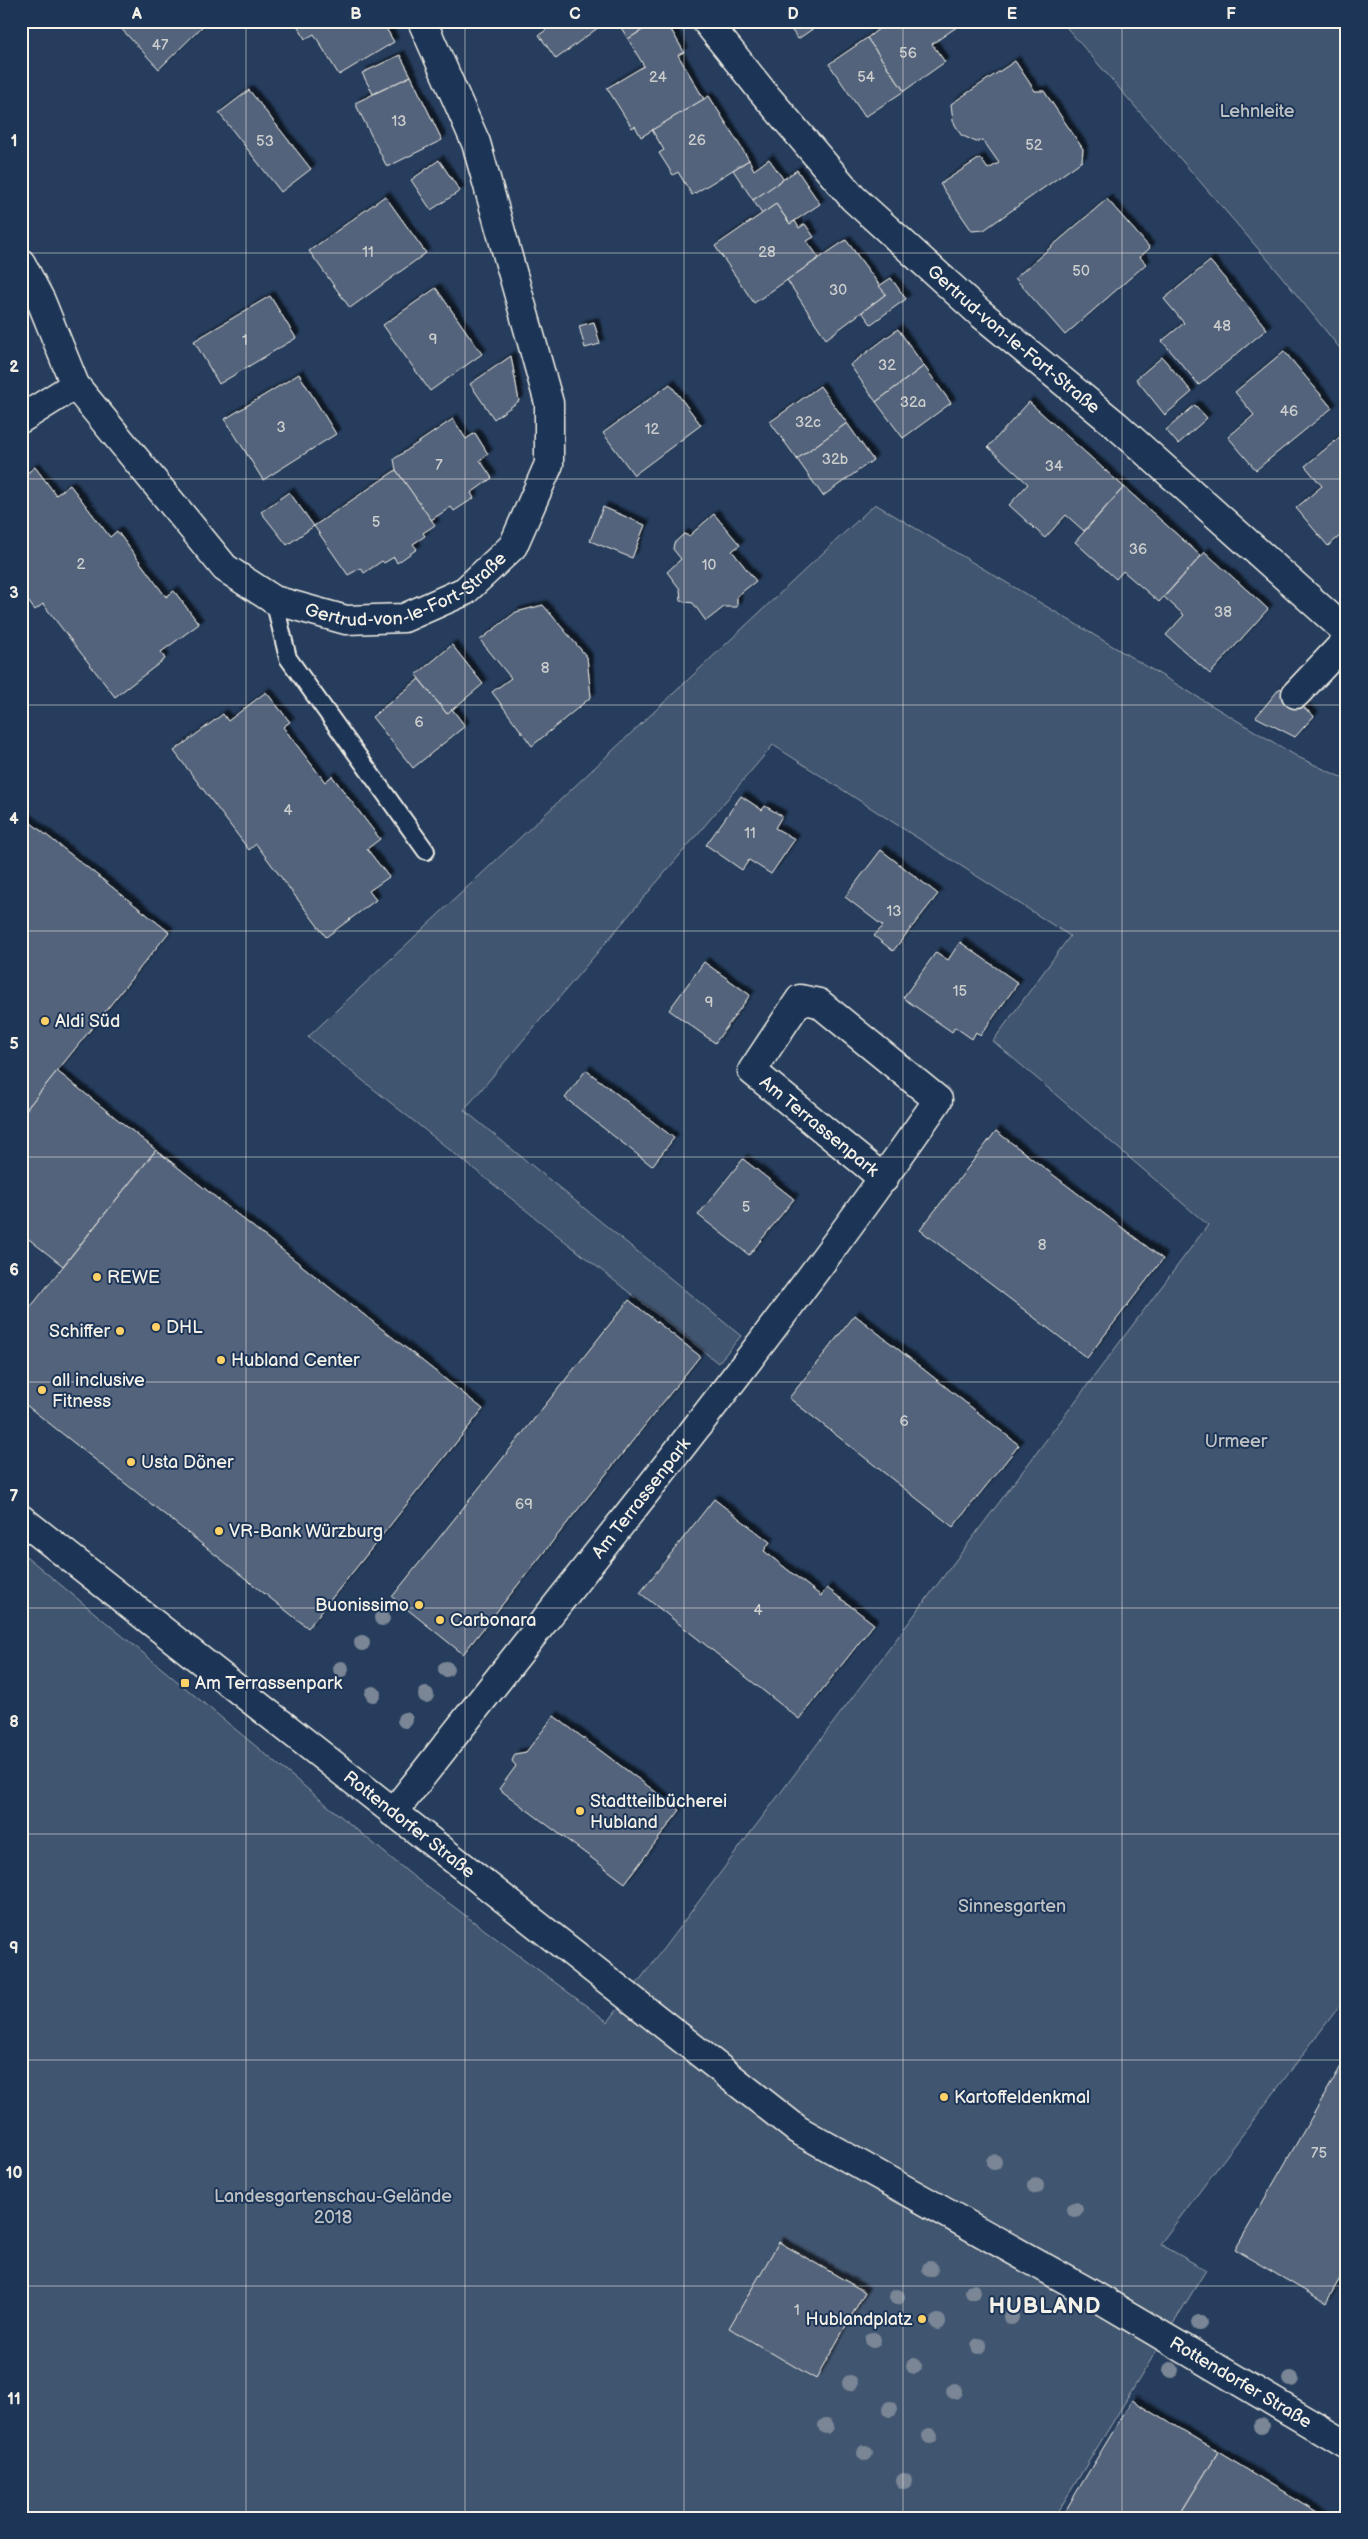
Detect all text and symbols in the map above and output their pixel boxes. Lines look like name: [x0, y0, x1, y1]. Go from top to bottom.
text: A: [131, 5, 142, 24]
text: B: [350, 5, 362, 24]
text: C: [569, 5, 581, 24]
text: D: [787, 5, 799, 24]
text: E: [1007, 5, 1017, 24]
text: F: [1226, 5, 1236, 24]
house number: 47: [152, 36, 169, 55]
house number: 56: [899, 44, 917, 63]
house number: 24: [649, 68, 667, 87]
house number: 54: [857, 68, 875, 87]
park label: Lehnleite: [1219, 101, 1295, 122]
house number: 13: [391, 112, 407, 131]
house number: 26: [688, 131, 706, 150]
text: 1: [11, 132, 17, 151]
house number: 53: [256, 132, 274, 151]
house number: 52: [1025, 136, 1043, 155]
house number: 11: [362, 243, 374, 262]
house number: 28: [758, 243, 776, 262]
street label: Gertrud-von-le-Fort-Straße: [923, 261, 1104, 418]
house number: 50: [1072, 262, 1090, 281]
house number: 30: [829, 281, 847, 300]
house number: 48: [1213, 317, 1231, 336]
house number: 9: [429, 330, 437, 349]
house number: 1: [242, 331, 248, 350]
house number: 32: [878, 356, 896, 375]
text: 2: [9, 358, 19, 377]
house number: 32a: [900, 393, 926, 412]
house number: 46: [1280, 402, 1298, 421]
house number: 32c: [795, 413, 821, 432]
house number: 3: [276, 418, 286, 437]
house number: 12: [645, 420, 659, 439]
house number: 32b: [822, 450, 849, 469]
house number: 7: [435, 456, 443, 475]
house number: 34: [1045, 457, 1063, 476]
house number: 5: [372, 513, 380, 532]
house number: 36: [1129, 540, 1147, 559]
street label: Gertrud-von-le-Fort-Straße: [303, 548, 511, 631]
house number: 2: [77, 555, 86, 574]
house number: 10: [702, 556, 716, 575]
text: 3: [9, 584, 19, 603]
house number: 38: [1214, 603, 1232, 622]
house number: 8: [541, 659, 550, 678]
house number: 6: [414, 713, 424, 732]
house number: 4: [283, 801, 293, 820]
text: 4: [9, 810, 19, 829]
house number: 11: [744, 824, 756, 843]
house number: 13: [886, 902, 902, 921]
house number: 15: [953, 982, 967, 1001]
house number: 9: [705, 993, 713, 1012]
place label: Aldi Süd: [55, 1011, 120, 1032]
marker: Aldi Süd: [39, 1015, 51, 1027]
text: 5: [9, 1035, 19, 1054]
street label: Am Terrassenpark: [755, 1072, 883, 1181]
house number: 5: [742, 1198, 750, 1217]
house number: 8: [1038, 1236, 1047, 1255]
text: 6: [9, 1261, 19, 1280]
place label: REWE: [107, 1267, 160, 1288]
marker: REWE: [91, 1271, 103, 1283]
place label: DHL: [166, 1317, 203, 1338]
place label: Schiffer: [49, 1321, 110, 1342]
marker: DHL: [150, 1321, 162, 1333]
marker: Schiffer: [114, 1325, 126, 1337]
place label: Hubland Center: [231, 1350, 360, 1371]
marker: Hubland Center: [215, 1354, 227, 1366]
place label: all inclusive Fitness: [52, 1370, 145, 1412]
marker: all inclusive Fitness: [36, 1384, 48, 1396]
house number: 6: [899, 1412, 909, 1431]
park label: Urmeer: [1205, 1431, 1268, 1452]
street label: Am Terrassenpark: [588, 1434, 695, 1563]
place label: Usta Döner: [141, 1452, 234, 1473]
marker: Usta Döner: [125, 1456, 137, 1468]
text: 7: [10, 1487, 19, 1506]
house number: 69: [515, 1495, 533, 1514]
place label: VR-Bank Würzburg: [229, 1521, 383, 1542]
marker: VR-Bank Würzburg: [213, 1525, 225, 1537]
place label: Buonissimo: [315, 1595, 409, 1616]
marker: Buonissimo: [413, 1599, 425, 1611]
house number: 4: [753, 1601, 763, 1620]
place label: Carbonara: [450, 1610, 537, 1631]
marker: Carbonara: [434, 1614, 446, 1626]
place label: Am Terrassenpark: [195, 1673, 342, 1694]
marker: Am Terrassenpark: [179, 1677, 191, 1689]
text: 8: [9, 1713, 19, 1732]
street label: Rottendorfer Straße: [339, 1767, 479, 1883]
place label: Stadtteilbücherei Hubland: [590, 1791, 727, 1833]
marker: Stadtteilbücherei Hubland: [574, 1805, 586, 1817]
park label: Sinnesgarten: [958, 1896, 1066, 1917]
text: 9: [9, 1939, 19, 1958]
place label: Kartoffeldenkmal: [954, 2087, 1090, 2108]
marker: Kartoffeldenkmal: [938, 2091, 950, 2103]
house number: 75: [1311, 2144, 1327, 2163]
text: 10: [6, 2164, 22, 2183]
park label: Landesgartenschau-Gelände 2018: [214, 2186, 452, 2228]
district label: HUBLAND: [989, 2293, 1101, 2320]
house number: 1: [794, 2301, 800, 2320]
place label: Hublandplatz: [805, 2309, 912, 2330]
marker: Hublandplatz: [916, 2313, 928, 2325]
street label: Rottendorfer Straße: [1166, 2332, 1316, 2433]
text: 11: [7, 2390, 21, 2409]

